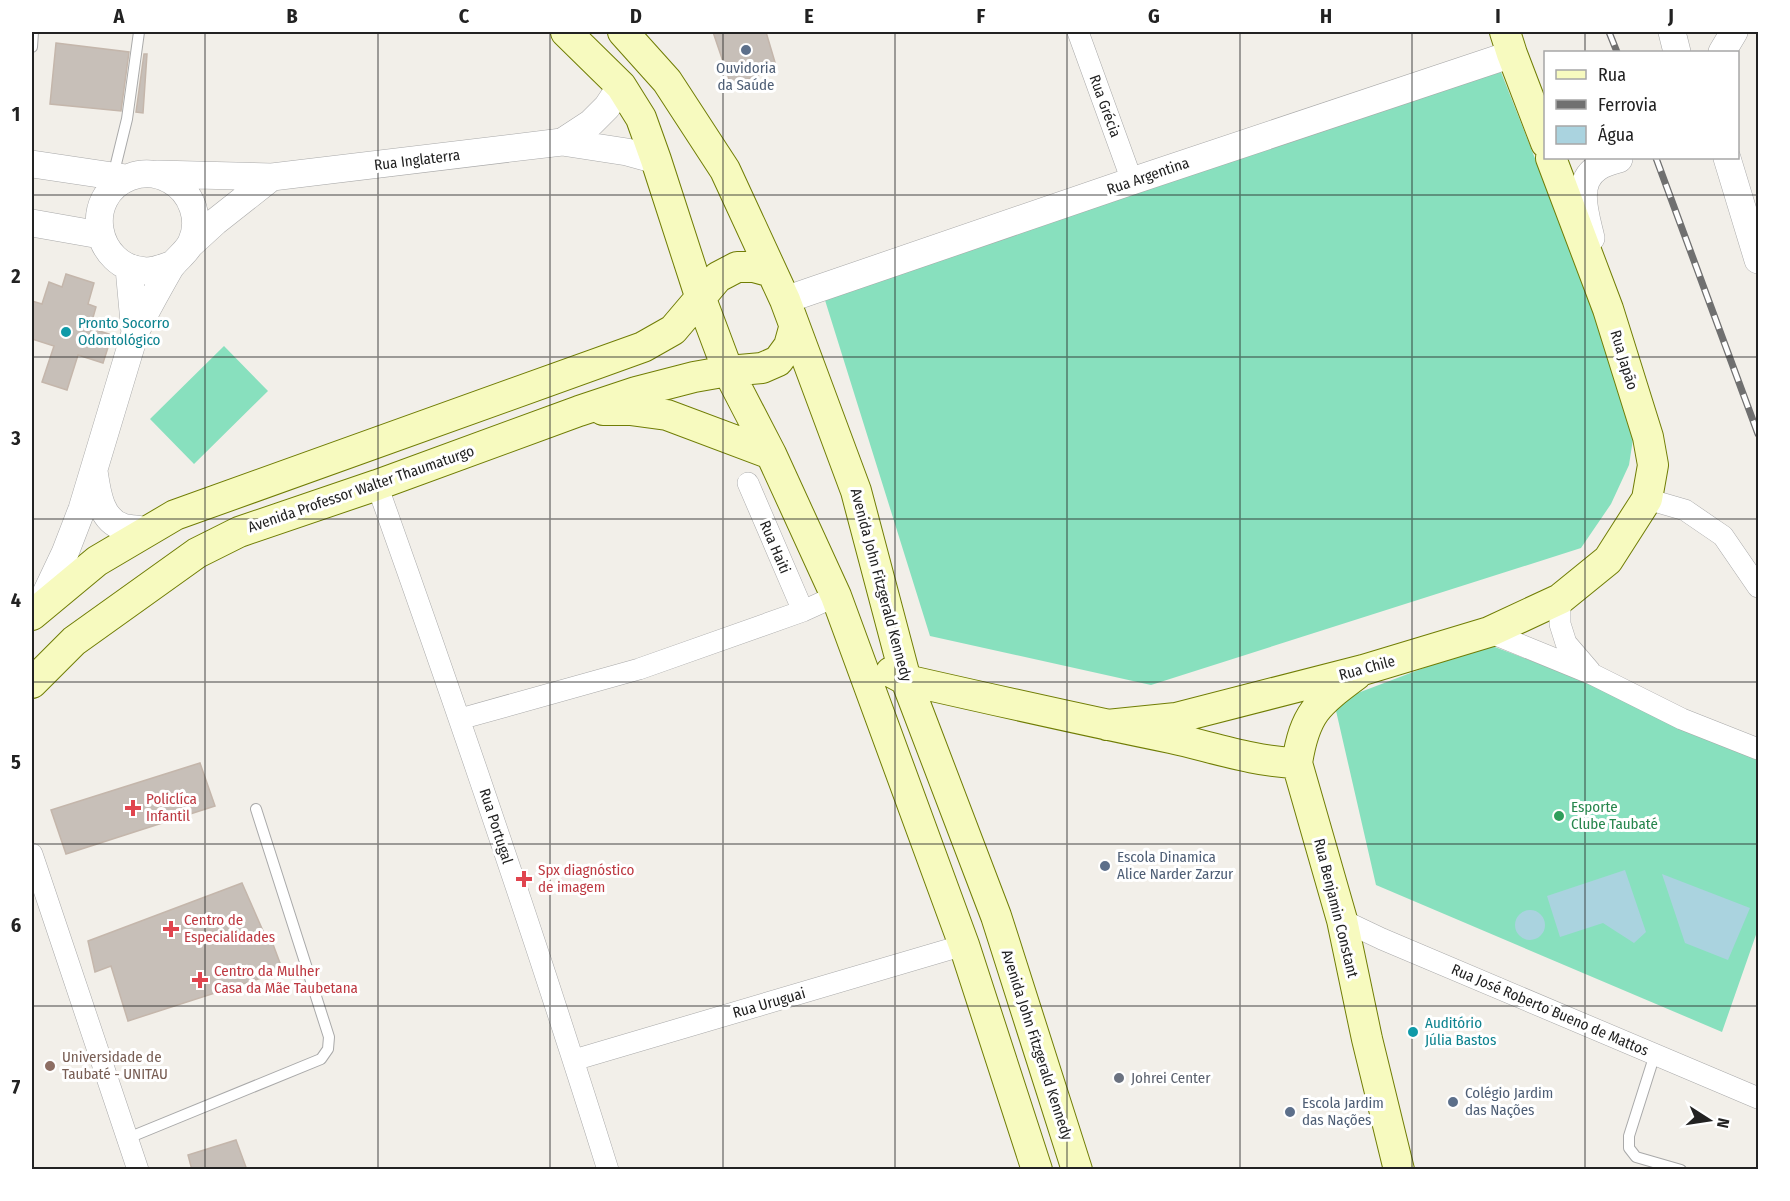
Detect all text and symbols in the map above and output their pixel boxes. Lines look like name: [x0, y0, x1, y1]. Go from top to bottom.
text: A: [113, 4, 126, 28]
text: B: [286, 4, 298, 28]
text: C: [459, 4, 470, 28]
text: D: [630, 4, 642, 28]
text: E: [804, 4, 814, 28]
text: F: [977, 4, 986, 28]
text: G: [1148, 4, 1160, 28]
text: H: [1320, 4, 1332, 28]
text: I: [1495, 4, 1501, 28]
text: J: [1667, 4, 1674, 28]
marker: Ouvidoria da Saúde: [739, 43, 753, 57]
legend: [1544, 51, 1739, 159]
place label: Ouvidoria da Saúde: [716, 59, 776, 94]
text: Rua: [1598, 64, 1626, 86]
street label: Rua Grécia: [1085, 72, 1125, 140]
text: Ferrovia: [1598, 94, 1657, 116]
text: 1: [12, 102, 20, 126]
text: Água: [1598, 123, 1634, 146]
street label: Rua Inglaterra: [373, 146, 461, 174]
street label: Rua Argentina: [1104, 154, 1192, 198]
text: 2: [10, 264, 21, 288]
place label: Pronto Socorro Odontológico: [78, 314, 170, 349]
marker: Pronto Socorro Odontológico: [59, 325, 73, 339]
street label: Rua Japão: [1606, 328, 1642, 392]
text: 3: [10, 426, 21, 450]
street label: Avenida Professor Walter Thaumaturgo: [245, 442, 477, 536]
street label: Avenida John Fitzgerald Kennedy: [847, 486, 916, 684]
street label: Rua Haiti: [756, 518, 794, 576]
text: 4: [11, 588, 21, 612]
street label: Rua Chile: [1337, 652, 1397, 684]
text: 5: [11, 750, 21, 774]
street label: Rua Portugal: [475, 786, 517, 866]
place label: Policlíca Infantil: [146, 790, 197, 825]
place label: Esporte Clube Taubaté: [1571, 798, 1658, 833]
marker: Policlíca Infantil: [124, 799, 142, 817]
marker: Esporte Clube Taubaté: [1552, 809, 1566, 823]
street label: Rua Benjamin Constant: [1310, 837, 1362, 980]
place label: Escola Dinamica Alice Narder Zarzur: [1117, 848, 1234, 883]
marker: Escola Dinamica Alice Narder Zarzur: [1098, 859, 1112, 873]
place label: Spx diagnóstico de imagem: [538, 861, 634, 896]
marker: Spx diagnóstico de imagem: [515, 870, 533, 888]
place label: Centro de Especialidades: [184, 911, 275, 946]
text: 6: [11, 913, 21, 937]
marker: Centro de Especialidades: [162, 920, 180, 938]
street label: Avenida John Fitzgerald Kennedy: [998, 948, 1076, 1143]
street label: Rua José Roberto Bueno de Mattos: [1449, 960, 1651, 1060]
place label: Centro da Mulher Casa da Mãe Taubetana: [214, 962, 358, 997]
marker: Centro da Mulher Casa da Mãe Taubetana: [191, 971, 209, 989]
street label: Rua Uruguai: [731, 984, 807, 1022]
place label: Auditório Júlia Bastos: [1425, 1014, 1496, 1049]
marker: Auditório Júlia Bastos: [1406, 1025, 1420, 1039]
place label: Universidade de Taubaté - UNITAU: [62, 1048, 168, 1083]
marker: Universidade de Taubaté - UNITAU: [43, 1059, 57, 1073]
place label: Johrei Center: [1131, 1069, 1211, 1087]
marker: Johrei Center: [1112, 1071, 1126, 1085]
text: 7: [12, 1075, 21, 1099]
place label: Colégio Jardim das Nações: [1465, 1084, 1553, 1119]
north arrow: [1679, 1090, 1739, 1150]
place label: Escola Jardim das Nações: [1302, 1094, 1384, 1129]
marker: Colégio Jardim das Nações: [1446, 1095, 1460, 1109]
marker: Escola Jardim das Nações: [1283, 1105, 1297, 1119]
text: N: [1713, 1116, 1733, 1130]

